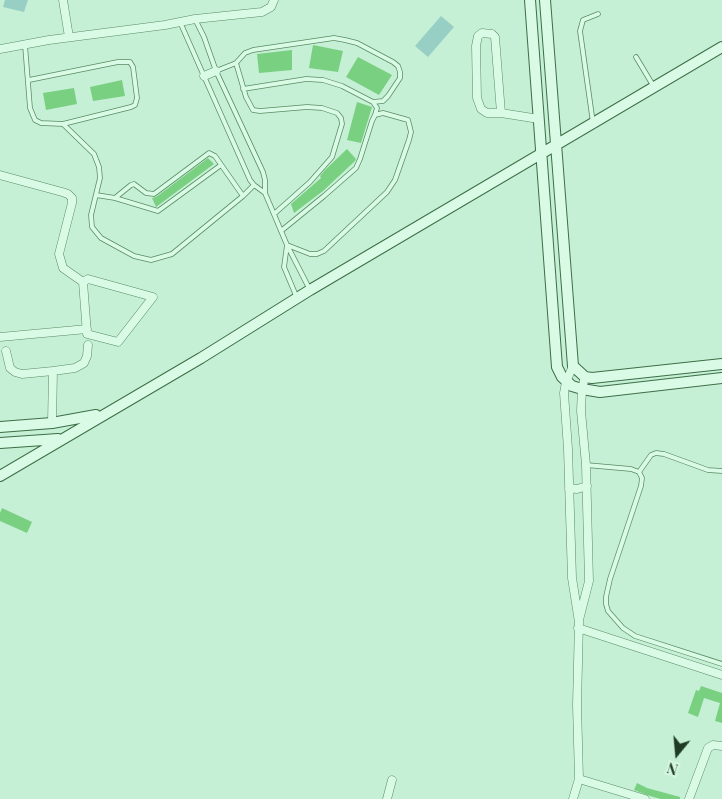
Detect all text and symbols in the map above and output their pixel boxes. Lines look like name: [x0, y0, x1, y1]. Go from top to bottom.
north arrow: [652, 729, 702, 779]
text: N: [665, 758, 680, 779]

